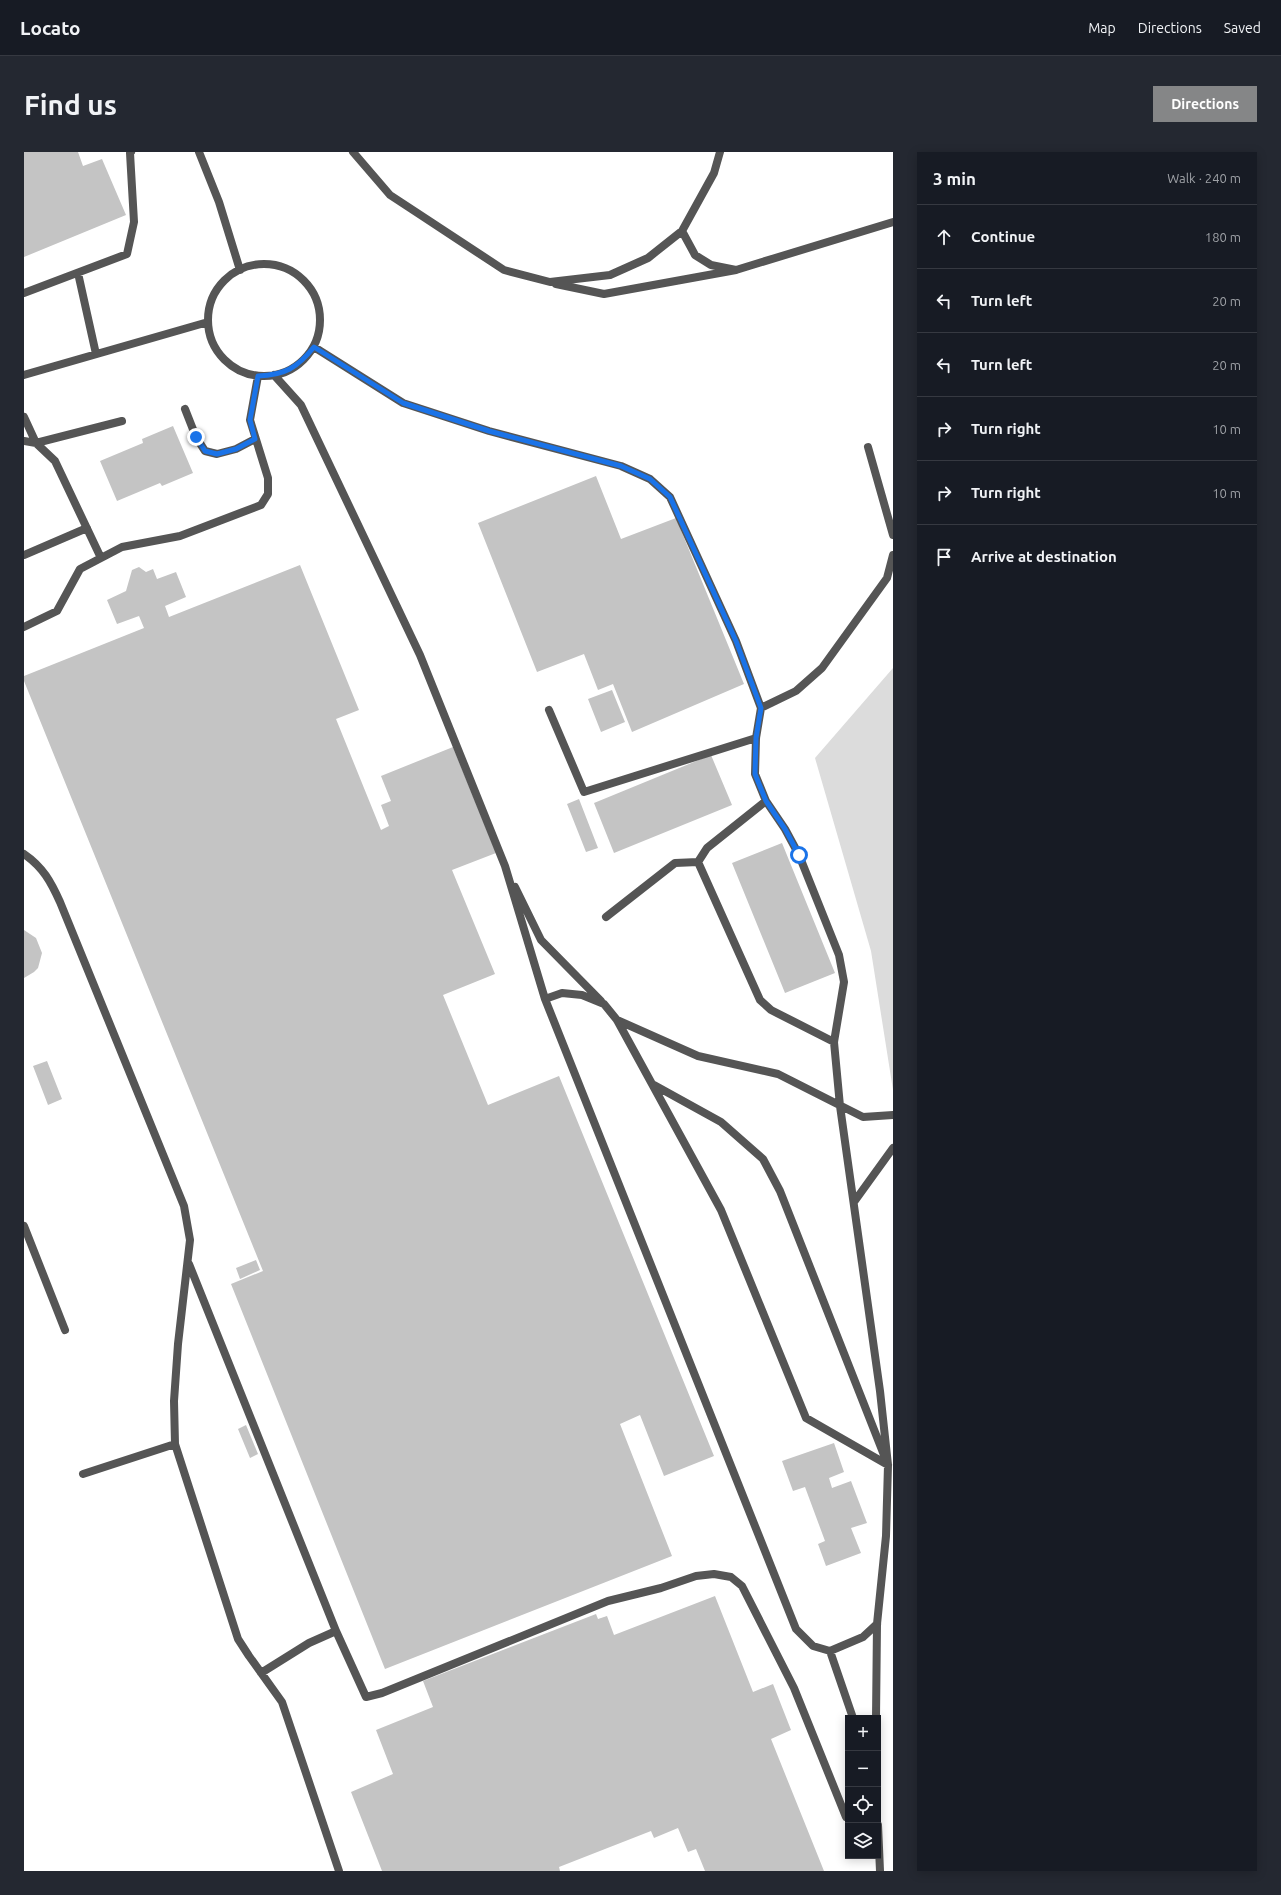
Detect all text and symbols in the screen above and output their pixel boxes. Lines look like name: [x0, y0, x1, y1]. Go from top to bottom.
text: Locato: [20, 17, 81, 39]
text: Map: [1088, 20, 1116, 36]
text: Directions: [1138, 20, 1202, 36]
text: Saved: [1224, 20, 1261, 36]
button: Directions: [1153, 86, 1257, 122]
text: Find us: [24, 89, 117, 120]
text: 3 min: [933, 169, 976, 188]
text: Walk · 240 m: [1167, 171, 1241, 185]
icon: ahead: [933, 226, 955, 248]
text: Continue: [971, 228, 1035, 245]
text: 180 m: [1205, 230, 1241, 244]
icon: left: [933, 290, 955, 312]
text: Turn left: [971, 292, 1032, 309]
text: 20 m: [1212, 294, 1241, 308]
icon: left: [933, 354, 955, 376]
text: Turn left: [971, 356, 1032, 373]
text: 20 m: [1212, 358, 1241, 372]
icon: right: [933, 418, 955, 440]
text: Turn right: [971, 420, 1041, 437]
text: 10 m: [1212, 422, 1241, 436]
route end: [187, 428, 205, 446]
icon: right: [933, 482, 955, 504]
text: Turn right: [971, 484, 1041, 501]
text: 10 m: [1212, 486, 1241, 500]
icon: arrive: [933, 546, 955, 568]
text: Arrive at destination: [971, 548, 1117, 565]
route start: [790, 846, 808, 864]
map controls: [845, 1715, 881, 1859]
button: +: [845, 1715, 881, 1751]
button: −: [845, 1751, 881, 1787]
button: locate: [845, 1787, 881, 1823]
button: layers: [845, 1823, 881, 1859]

